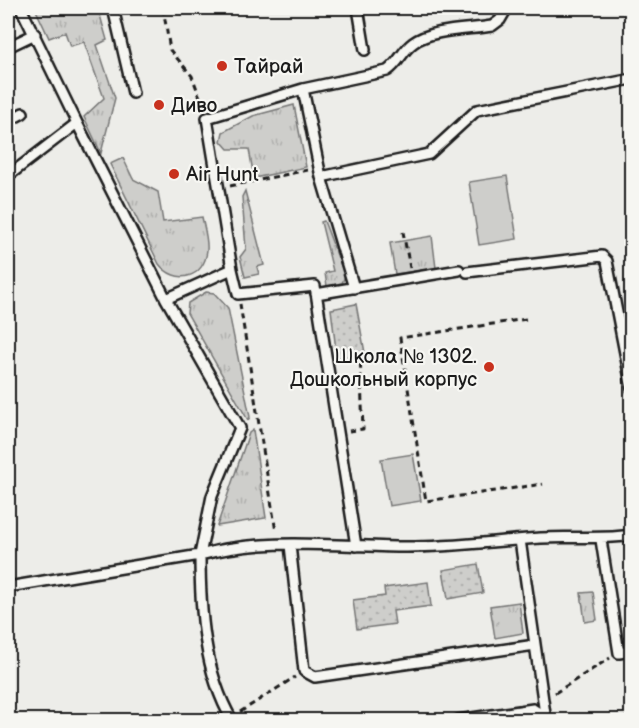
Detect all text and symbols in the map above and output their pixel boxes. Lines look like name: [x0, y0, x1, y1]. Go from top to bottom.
place label: Тайрай: [234, 55, 303, 79]
marker: Тайрай: [215, 59, 229, 73]
place label: Диво: [171, 94, 217, 118]
marker: Диво: [152, 98, 166, 112]
place label: Air Hunt: [186, 163, 259, 187]
marker: Air Hunt: [167, 167, 181, 181]
place label: Школа № 1302. Дошкольный корпус: [290, 345, 477, 392]
marker: Школа № 1302. Дошкольный корпус: [482, 360, 496, 374]

